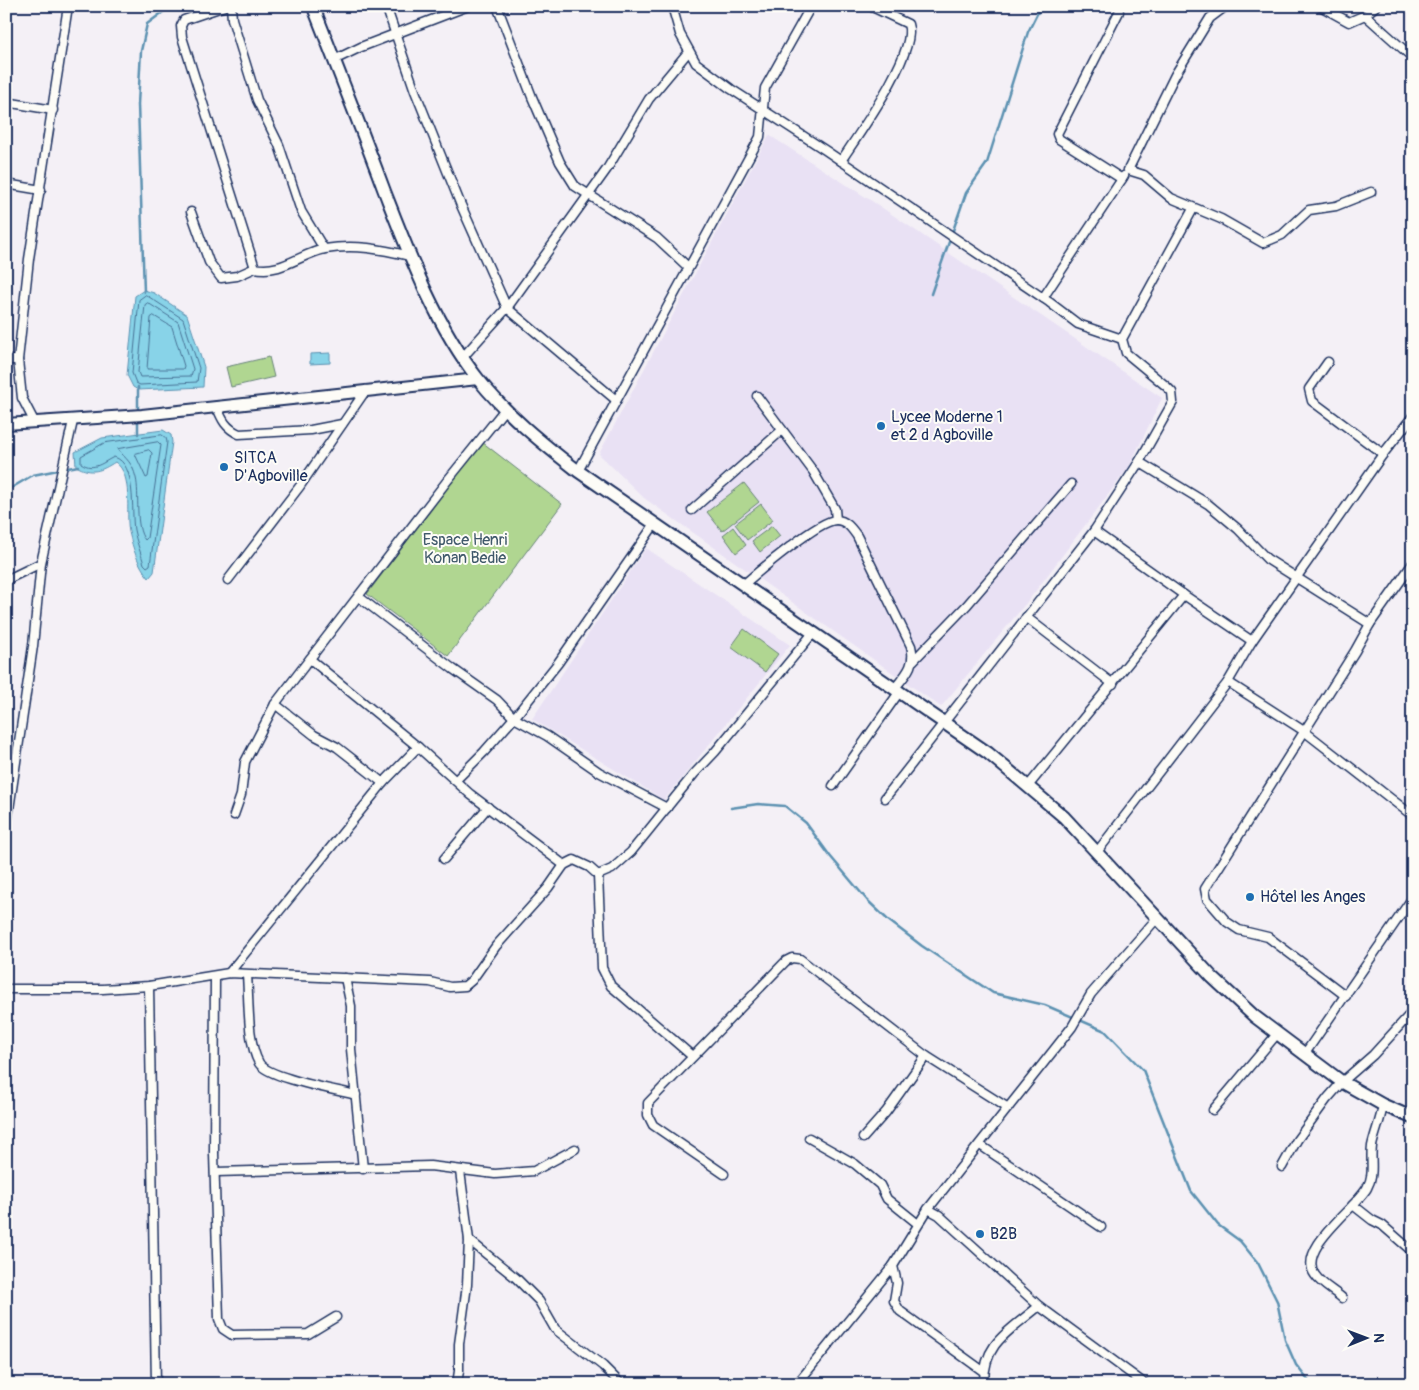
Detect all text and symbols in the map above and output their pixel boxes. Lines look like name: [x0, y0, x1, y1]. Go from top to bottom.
place label: Lycee Moderne 1 et 2 d Agboville: [891, 407, 1003, 445]
marker: Lycee Moderne 1 et 2 d Agboville: [875, 420, 887, 432]
place label: SITCA D'Agboville: [234, 448, 308, 486]
marker: SITCA D'Agboville: [218, 461, 230, 473]
park label: Espace Henri Konan Bedie: [423, 530, 507, 568]
place label: Hôtel les Anges: [1260, 887, 1365, 907]
marker: Hôtel les Anges: [1244, 891, 1256, 903]
place label: B2B: [990, 1224, 1017, 1244]
marker: B2B: [974, 1228, 986, 1240]
north arrow: [1342, 1312, 1392, 1362]
text: N: [1370, 1333, 1387, 1343]

